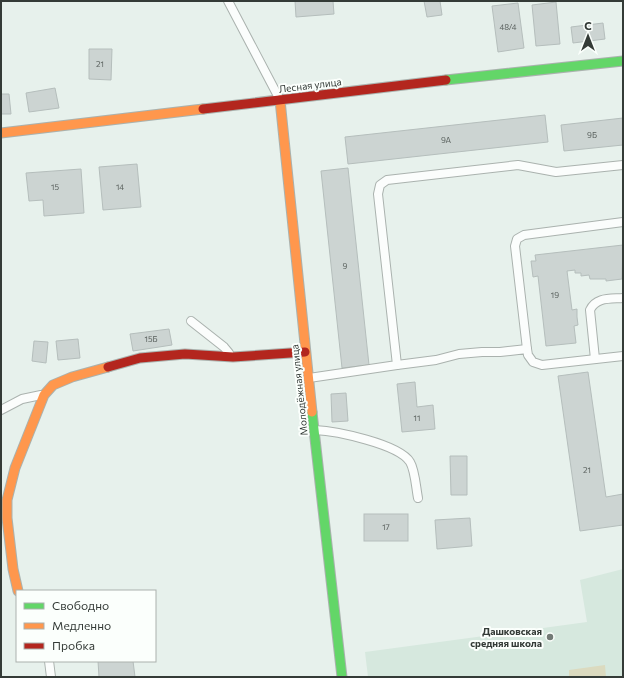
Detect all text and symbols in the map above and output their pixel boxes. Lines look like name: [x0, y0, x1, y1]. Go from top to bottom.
north arrow: [568, 16, 608, 56]
text: С: [584, 19, 592, 32]
house number: 48/4: [499, 22, 517, 32]
house number: 21: [96, 59, 104, 69]
street label: Лесная улица: [278, 75, 342, 95]
house number: 9Б: [587, 130, 597, 140]
house number: 9А: [441, 135, 452, 145]
house number: 15: [51, 182, 59, 192]
house number: 14: [116, 182, 124, 192]
house number: 9: [343, 261, 348, 271]
house number: 19: [551, 290, 559, 300]
house number: 15Б: [144, 334, 158, 344]
street label: Молодёжная улица: [288, 344, 310, 436]
house number: 11: [414, 413, 420, 423]
house number: 21: [583, 465, 591, 475]
house number: 17: [382, 522, 390, 532]
legend: [16, 590, 156, 662]
text: Свободно: [52, 598, 109, 612]
text: Медленно: [52, 618, 111, 632]
place label: Дашковская средняя школа: [470, 625, 542, 649]
marker: Дашковская средняя школа: [545, 632, 555, 642]
text: Пробка: [52, 638, 95, 652]

